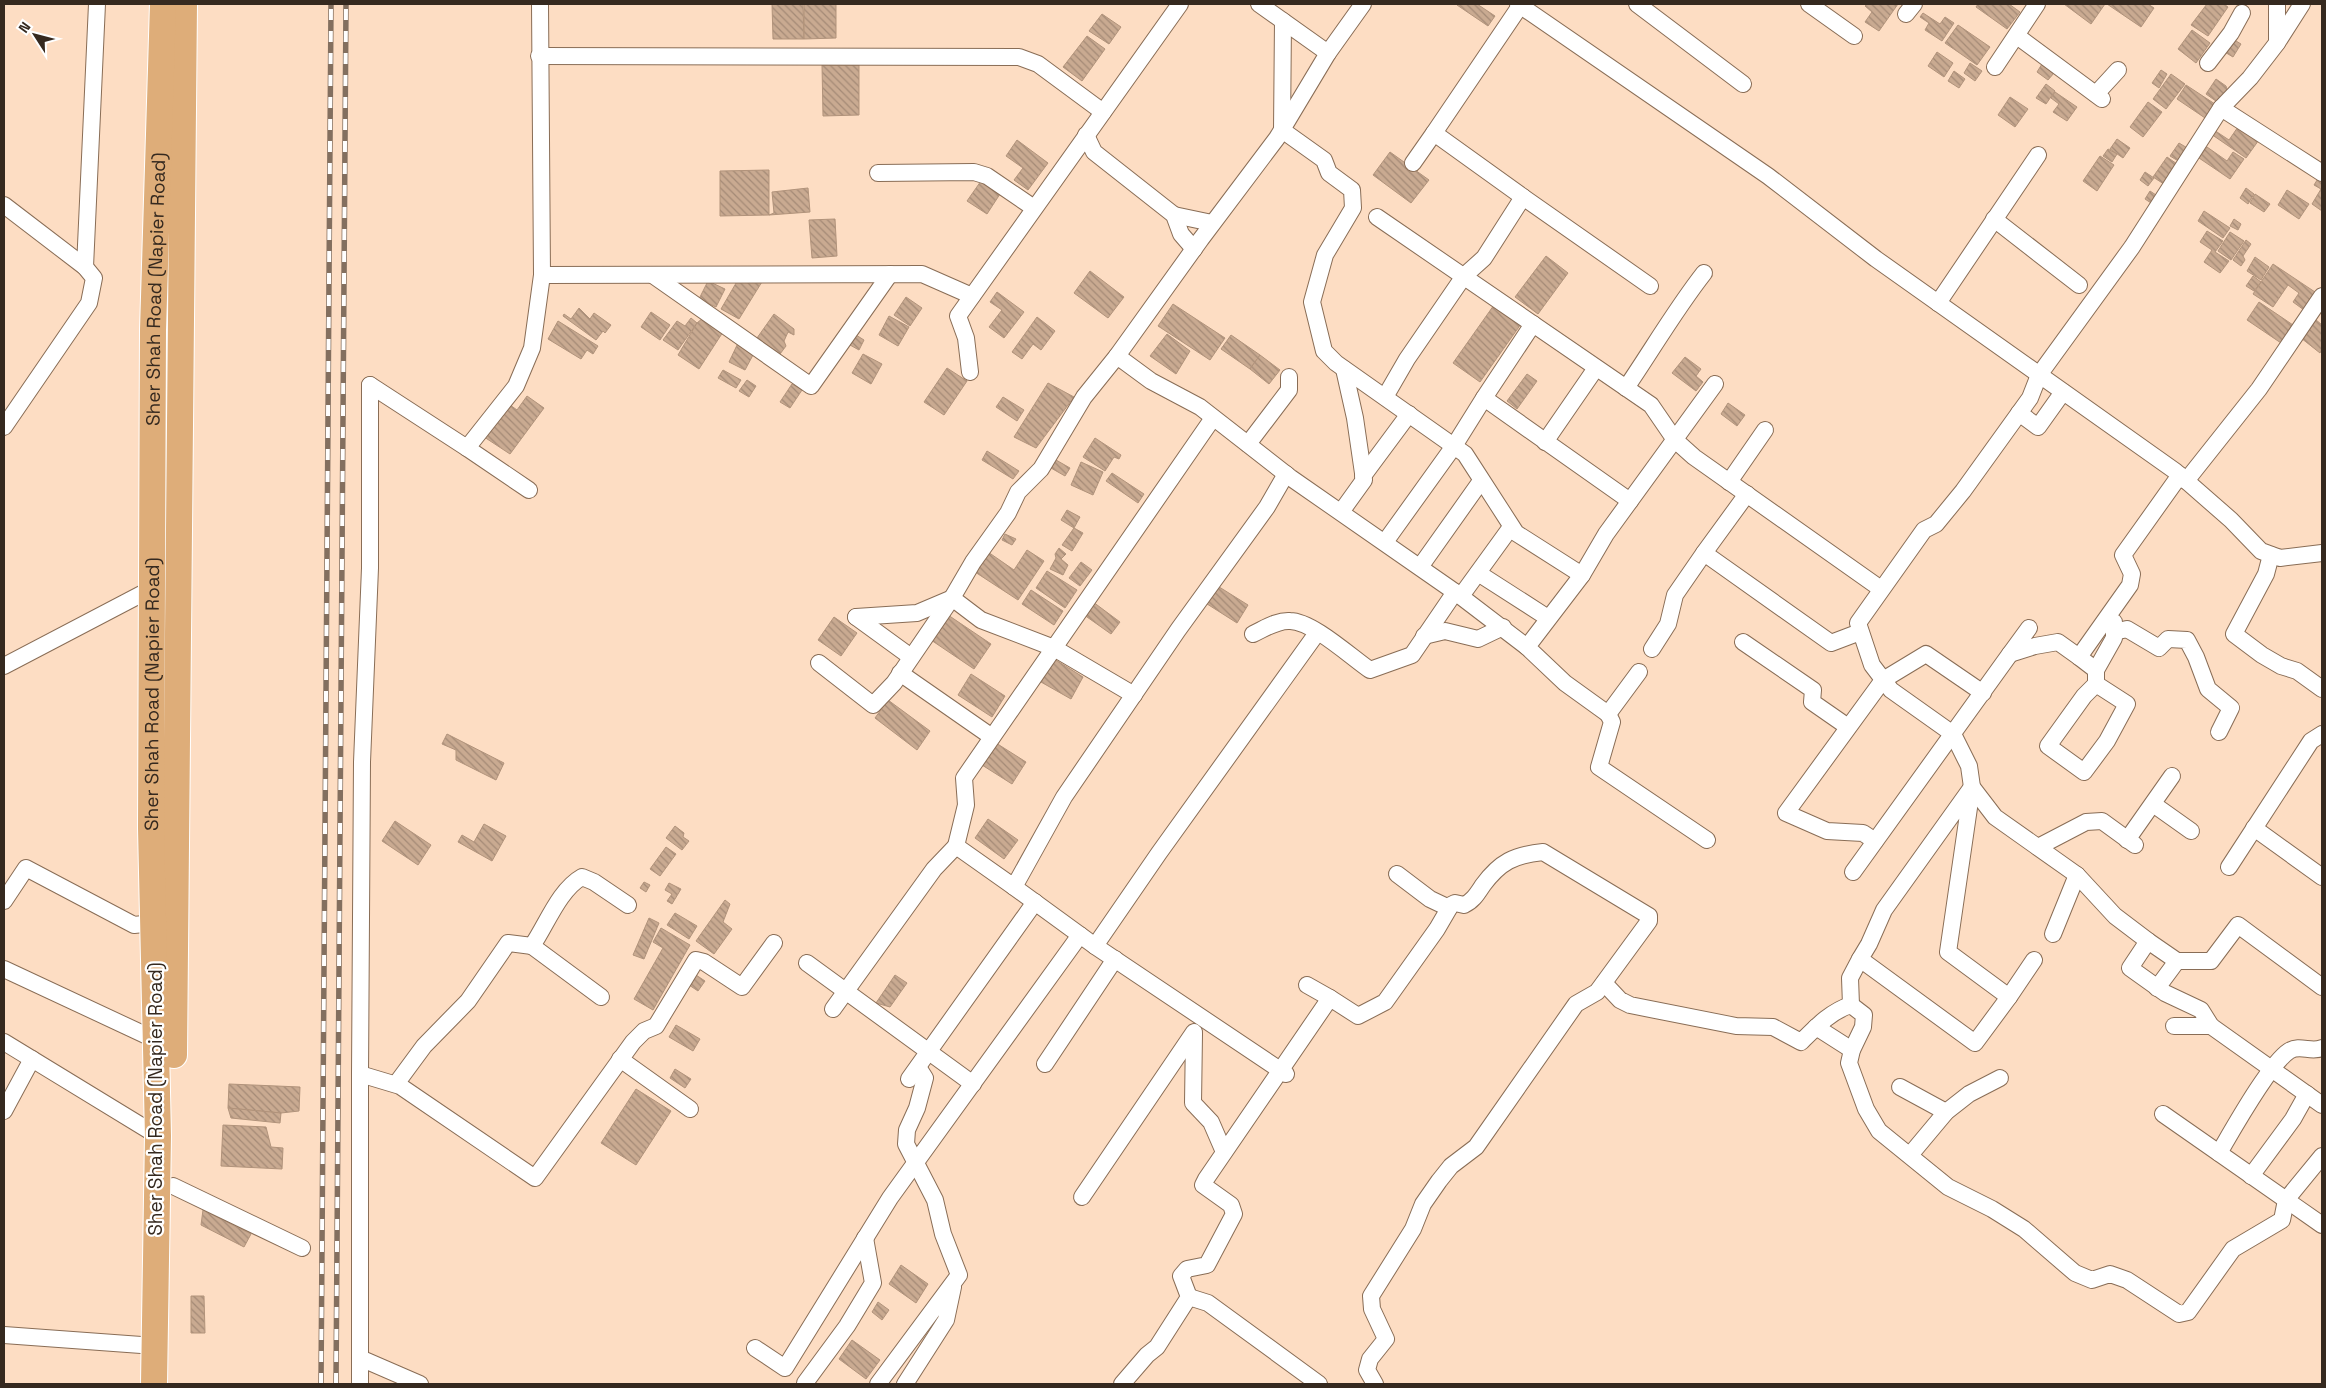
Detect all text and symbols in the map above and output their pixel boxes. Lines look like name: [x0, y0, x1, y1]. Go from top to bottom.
north arrow: [10, 10, 60, 60]
text: N: [14, 18, 35, 36]
street label: Sher Shah Road (Napier Road): [141, 152, 171, 426]
street label: Sher Shah Road (Napier Road): [139, 557, 165, 831]
street label: Sher Shah Road (Napier Road): [143, 962, 168, 1236]

